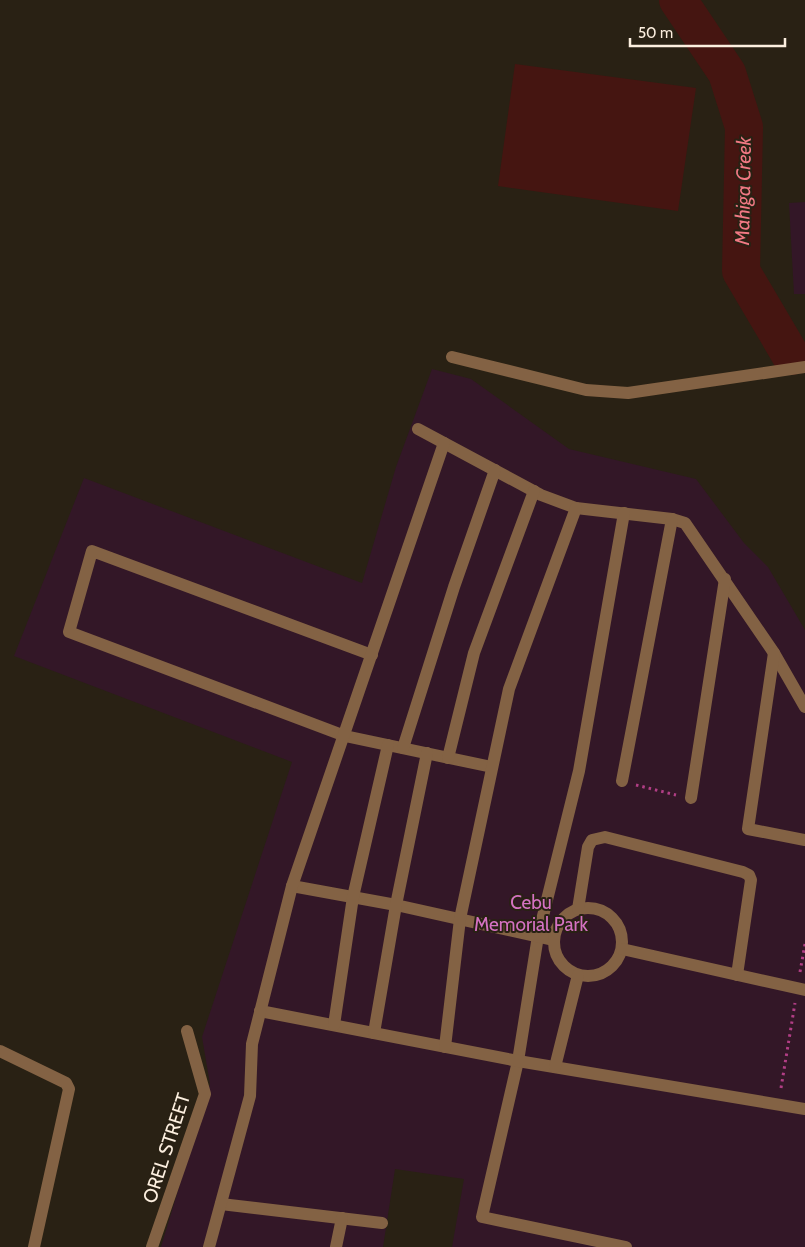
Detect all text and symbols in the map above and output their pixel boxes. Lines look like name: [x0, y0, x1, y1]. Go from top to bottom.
scale bar: [630, 15, 785, 47]
text: 50 m: [638, 24, 673, 42]
water label: Mahiga Creek: [730, 135, 756, 246]
park label: Cebu Memorial Park: [474, 891, 589, 936]
street label: OREL STREET: [138, 1090, 195, 1206]

